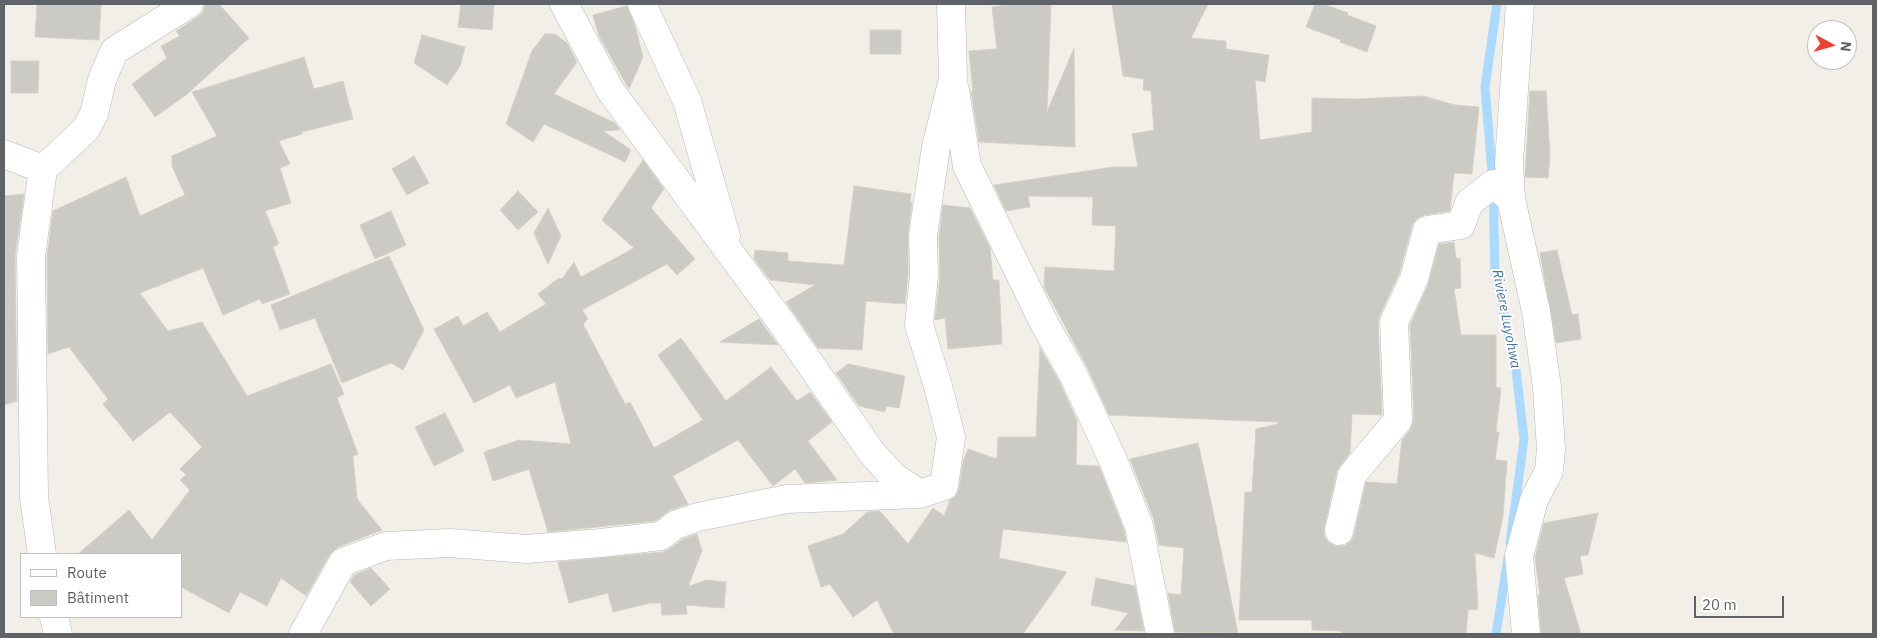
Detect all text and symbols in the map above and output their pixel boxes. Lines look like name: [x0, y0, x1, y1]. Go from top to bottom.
north arrow: [1807, 20, 1857, 70]
text: N: [1836, 40, 1855, 52]
water label: Riviere Luyohwa: [1488, 268, 1524, 370]
legend: [20, 553, 182, 618]
text: Route: [67, 563, 107, 582]
scale bar: [1697, 586, 1787, 618]
text: Bâtiment: [67, 588, 129, 607]
text: 20 m: [1702, 595, 1737, 614]

